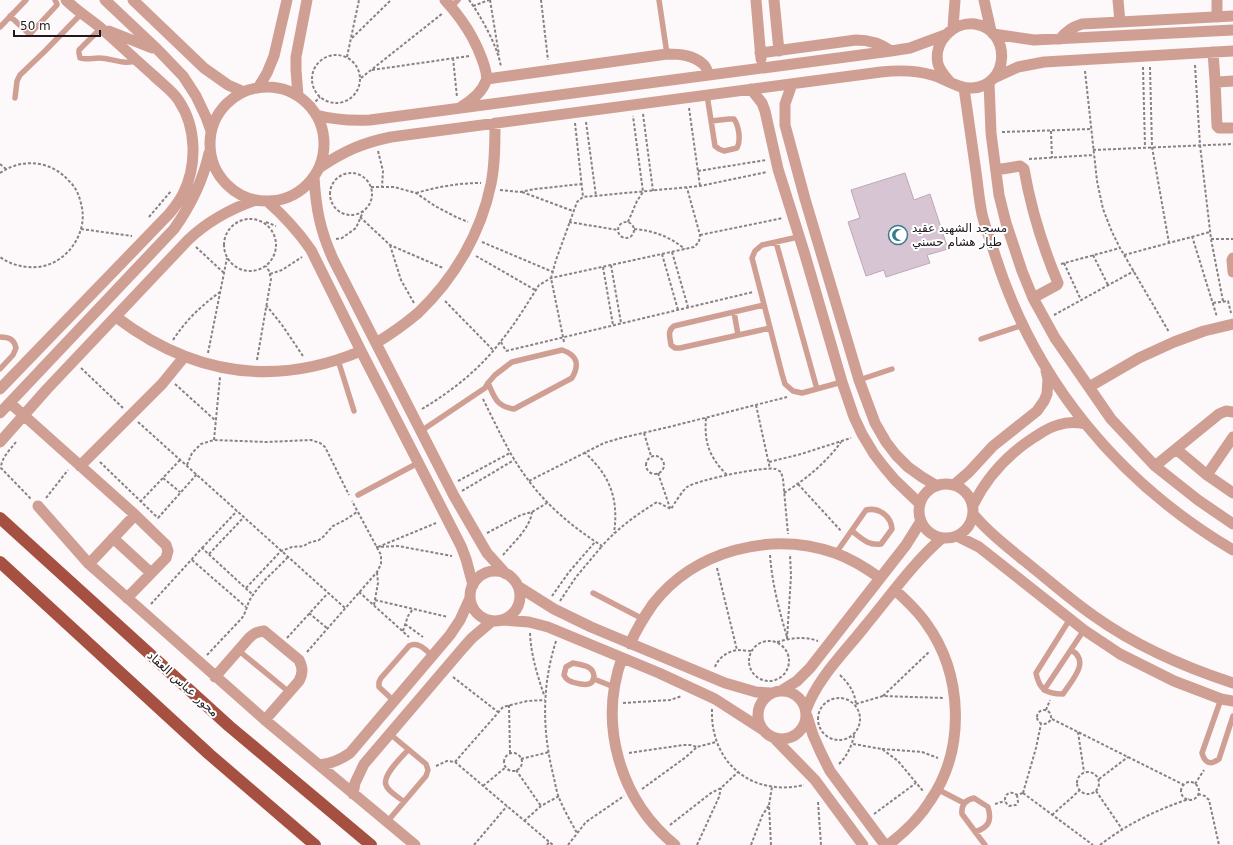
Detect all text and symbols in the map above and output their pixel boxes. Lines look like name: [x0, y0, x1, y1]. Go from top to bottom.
scale bar: [14, 12, 100, 38]
text: 50 m: [20, 19, 51, 33]
place label: مسجد الشهيد عقيد طيار هشام حسني: [912, 221, 1007, 250]
mosque icon: مسجد الشهيد عقيد طيار هشام حسني: [887, 224, 909, 246]
street label: محور عباس العقاد: [144, 648, 221, 720]

